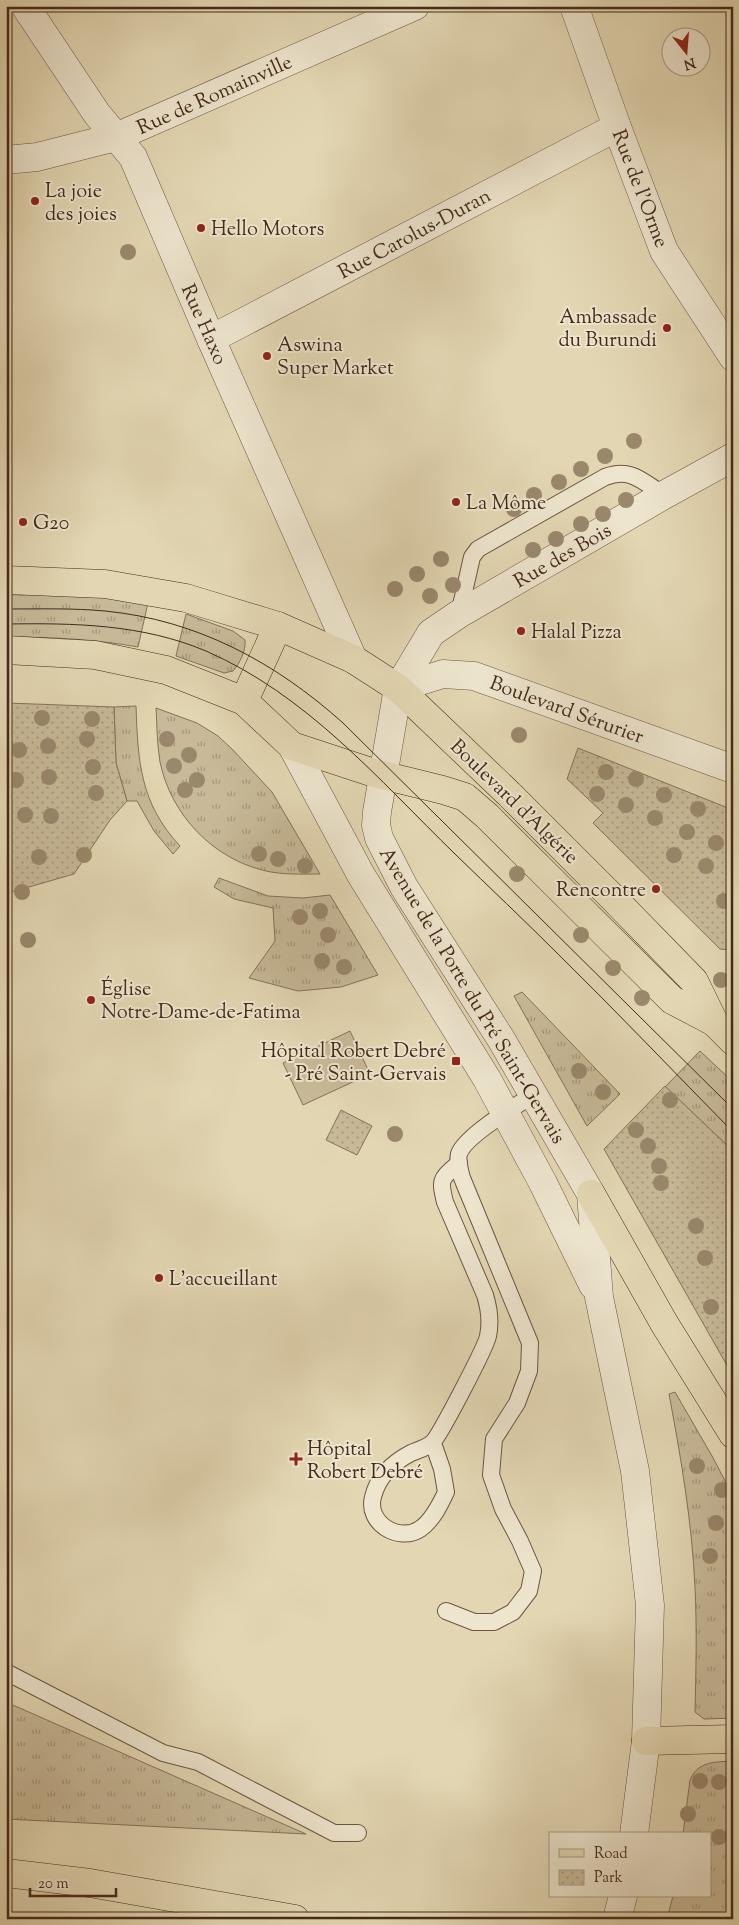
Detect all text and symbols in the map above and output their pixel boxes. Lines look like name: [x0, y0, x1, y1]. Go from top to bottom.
north arrow: [662, 28, 712, 78]
street label: Rue de Romainville: [133, 49, 297, 144]
text: N: [681, 51, 697, 74]
street label: Rue de l'Orme: [603, 126, 675, 252]
place label: La joie des joies: [45, 178, 117, 230]
street label: Rue Carolus-Duran: [334, 183, 497, 288]
marker: La joie des joies: [29, 195, 41, 207]
place label: Hello Motors: [211, 216, 324, 245]
marker: Hello Motors: [195, 222, 207, 234]
street label: Rue Haxo: [172, 280, 233, 370]
place label: Ambassade du Burundi: [558, 304, 657, 356]
marker: Ambassade du Burundi: [661, 322, 673, 334]
place label: Aswina Super Market: [277, 332, 394, 384]
marker: Aswina Super Market: [261, 350, 273, 362]
place label: La Môme: [466, 490, 546, 519]
marker: La Môme: [450, 496, 462, 508]
place label: G20: [33, 510, 69, 539]
marker: G20: [17, 516, 29, 528]
street label: Rue des Bois: [509, 517, 618, 597]
place label: Halal Pizza: [531, 619, 622, 648]
marker: Halal Pizza: [515, 625, 527, 637]
street label: Boulevard Sérurier: [485, 670, 648, 753]
street label: Boulevard d'Algérie: [442, 734, 584, 872]
street label: Avenue de la Porte du Pré Saint-Gervais: [370, 842, 571, 1150]
place label: Rencontre: [556, 877, 646, 906]
marker: Rencontre: [650, 883, 662, 895]
place label: Église Notre-Dame-de-Fatima: [101, 975, 301, 1028]
marker: Église Notre-Dame-de-Fatima: [85, 994, 97, 1006]
place label: Hôpital Robert Debré - Pré Saint-Gervais: [261, 1038, 446, 1090]
marker: Hôpital Robert Debré - Pré Saint-Gervais: [450, 1055, 462, 1067]
place label: L'accueillant: [169, 1266, 278, 1295]
marker: L'accueillant: [153, 1272, 165, 1284]
place label: Hôpital Robert Debré: [307, 1436, 423, 1488]
marker: Hôpital Robert Debré: [289, 1452, 303, 1466]
legend: [549, 1832, 712, 1898]
text: Road: [594, 1844, 628, 1865]
scale bar: [30, 1865, 116, 1897]
text: Park: [594, 1868, 623, 1889]
text: 20 m: [38, 1874, 69, 1895]

